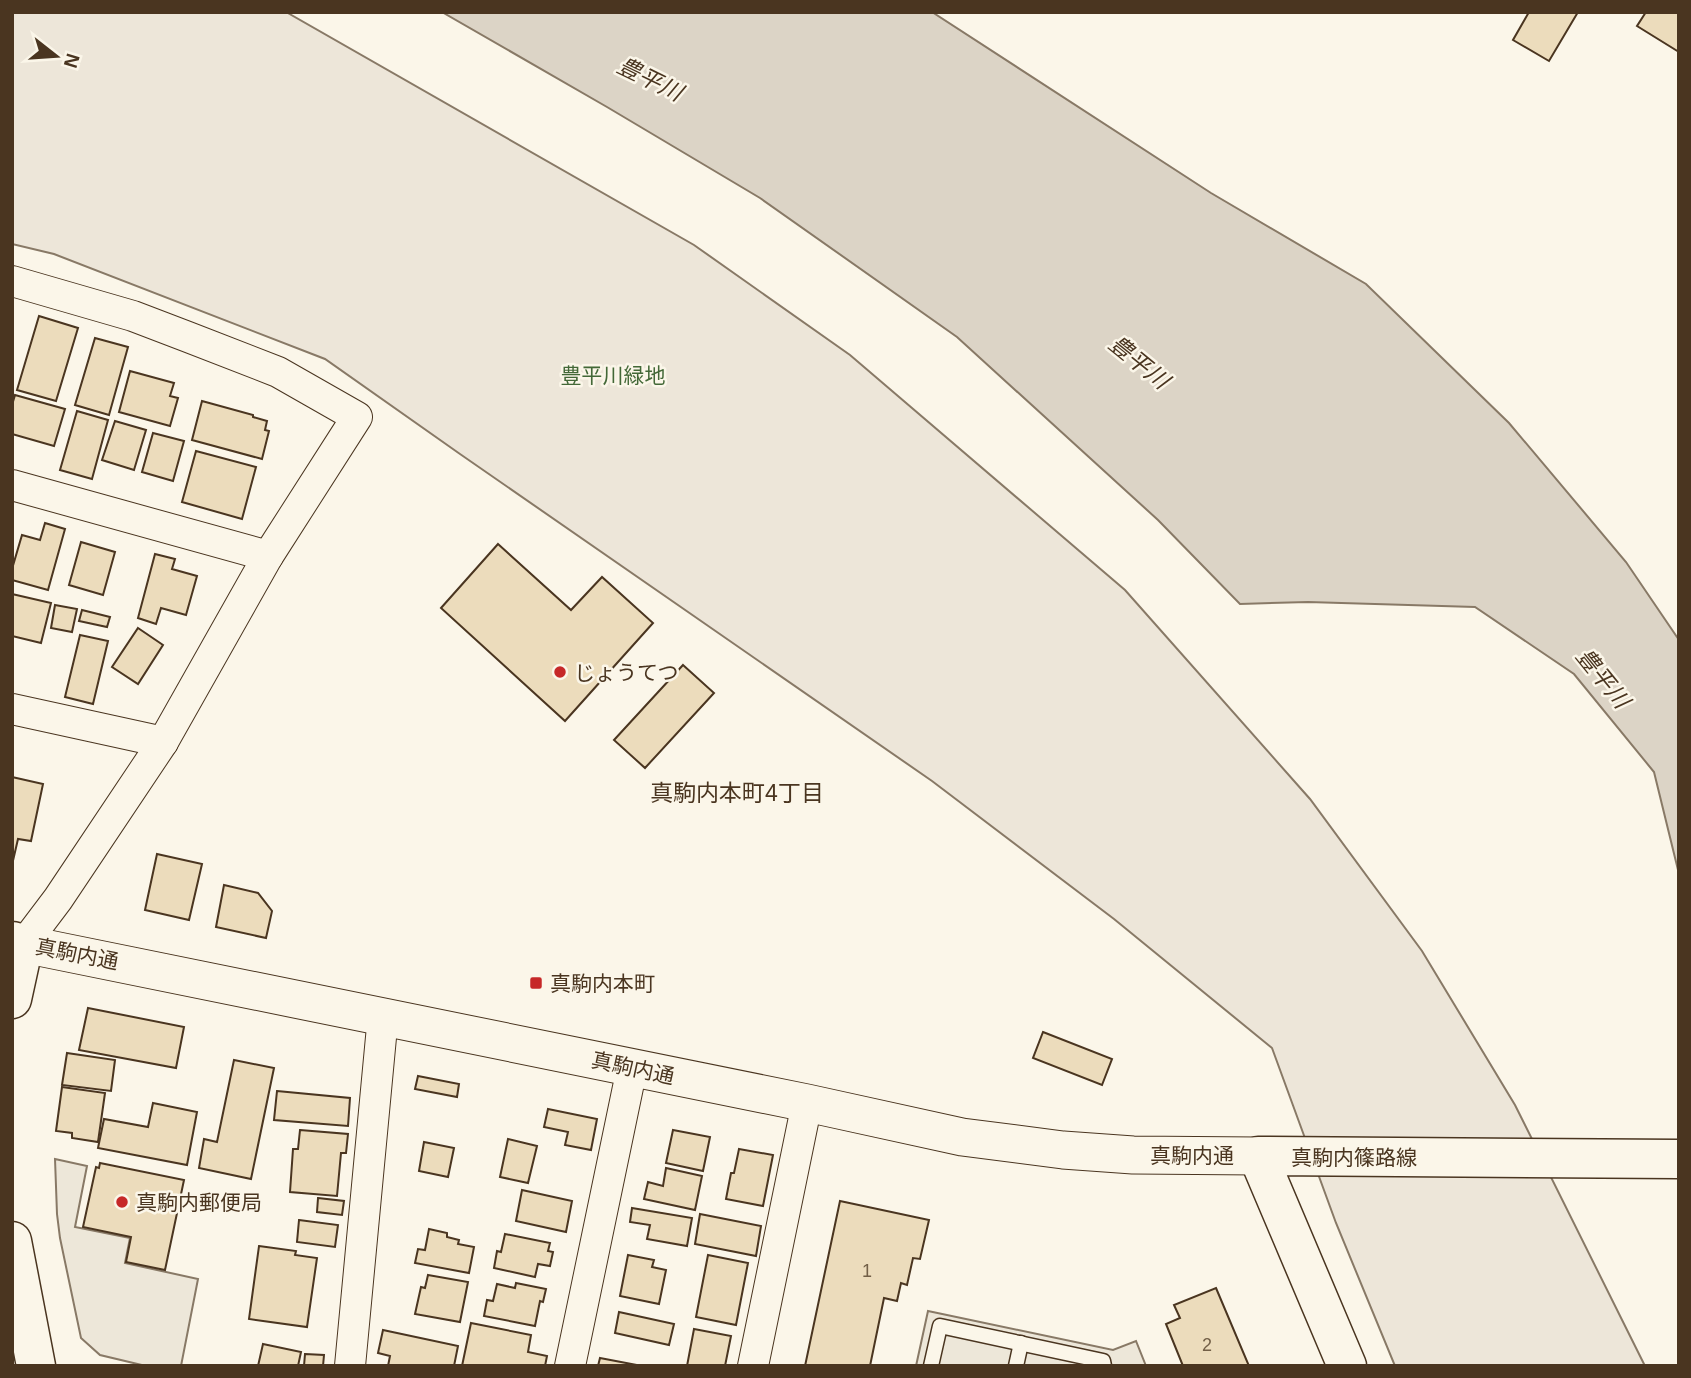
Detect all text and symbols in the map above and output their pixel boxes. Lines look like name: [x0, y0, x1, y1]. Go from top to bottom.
north arrow: [21, 21, 91, 91]
text: N: [60, 51, 84, 70]
water label: 豊平川: [613, 52, 689, 107]
water label: 豊平川: [1104, 330, 1176, 396]
park label: 豊平川緑地: [561, 364, 666, 387]
water label: 豊平川: [1571, 643, 1637, 715]
place label: じょうてつ: [574, 661, 679, 684]
marker: じょうてつ: [552, 664, 568, 680]
district label: 真駒内本町4丁目: [650, 780, 824, 806]
street label: 真駒内通: [34, 935, 120, 973]
place label: 真駒内本町: [550, 972, 655, 995]
marker: 真駒内本町: [528, 975, 544, 991]
street label: 真駒内通: [590, 1048, 676, 1088]
street label: 真駒内通: [1150, 1144, 1234, 1167]
street label: 真駒内篠路線: [1291, 1146, 1417, 1169]
place label: 真駒内郵便局: [136, 1191, 262, 1214]
marker: 真駒内郵便局: [114, 1194, 130, 1210]
house number: 1: [862, 1261, 872, 1281]
house number: 2: [1202, 1335, 1212, 1355]

